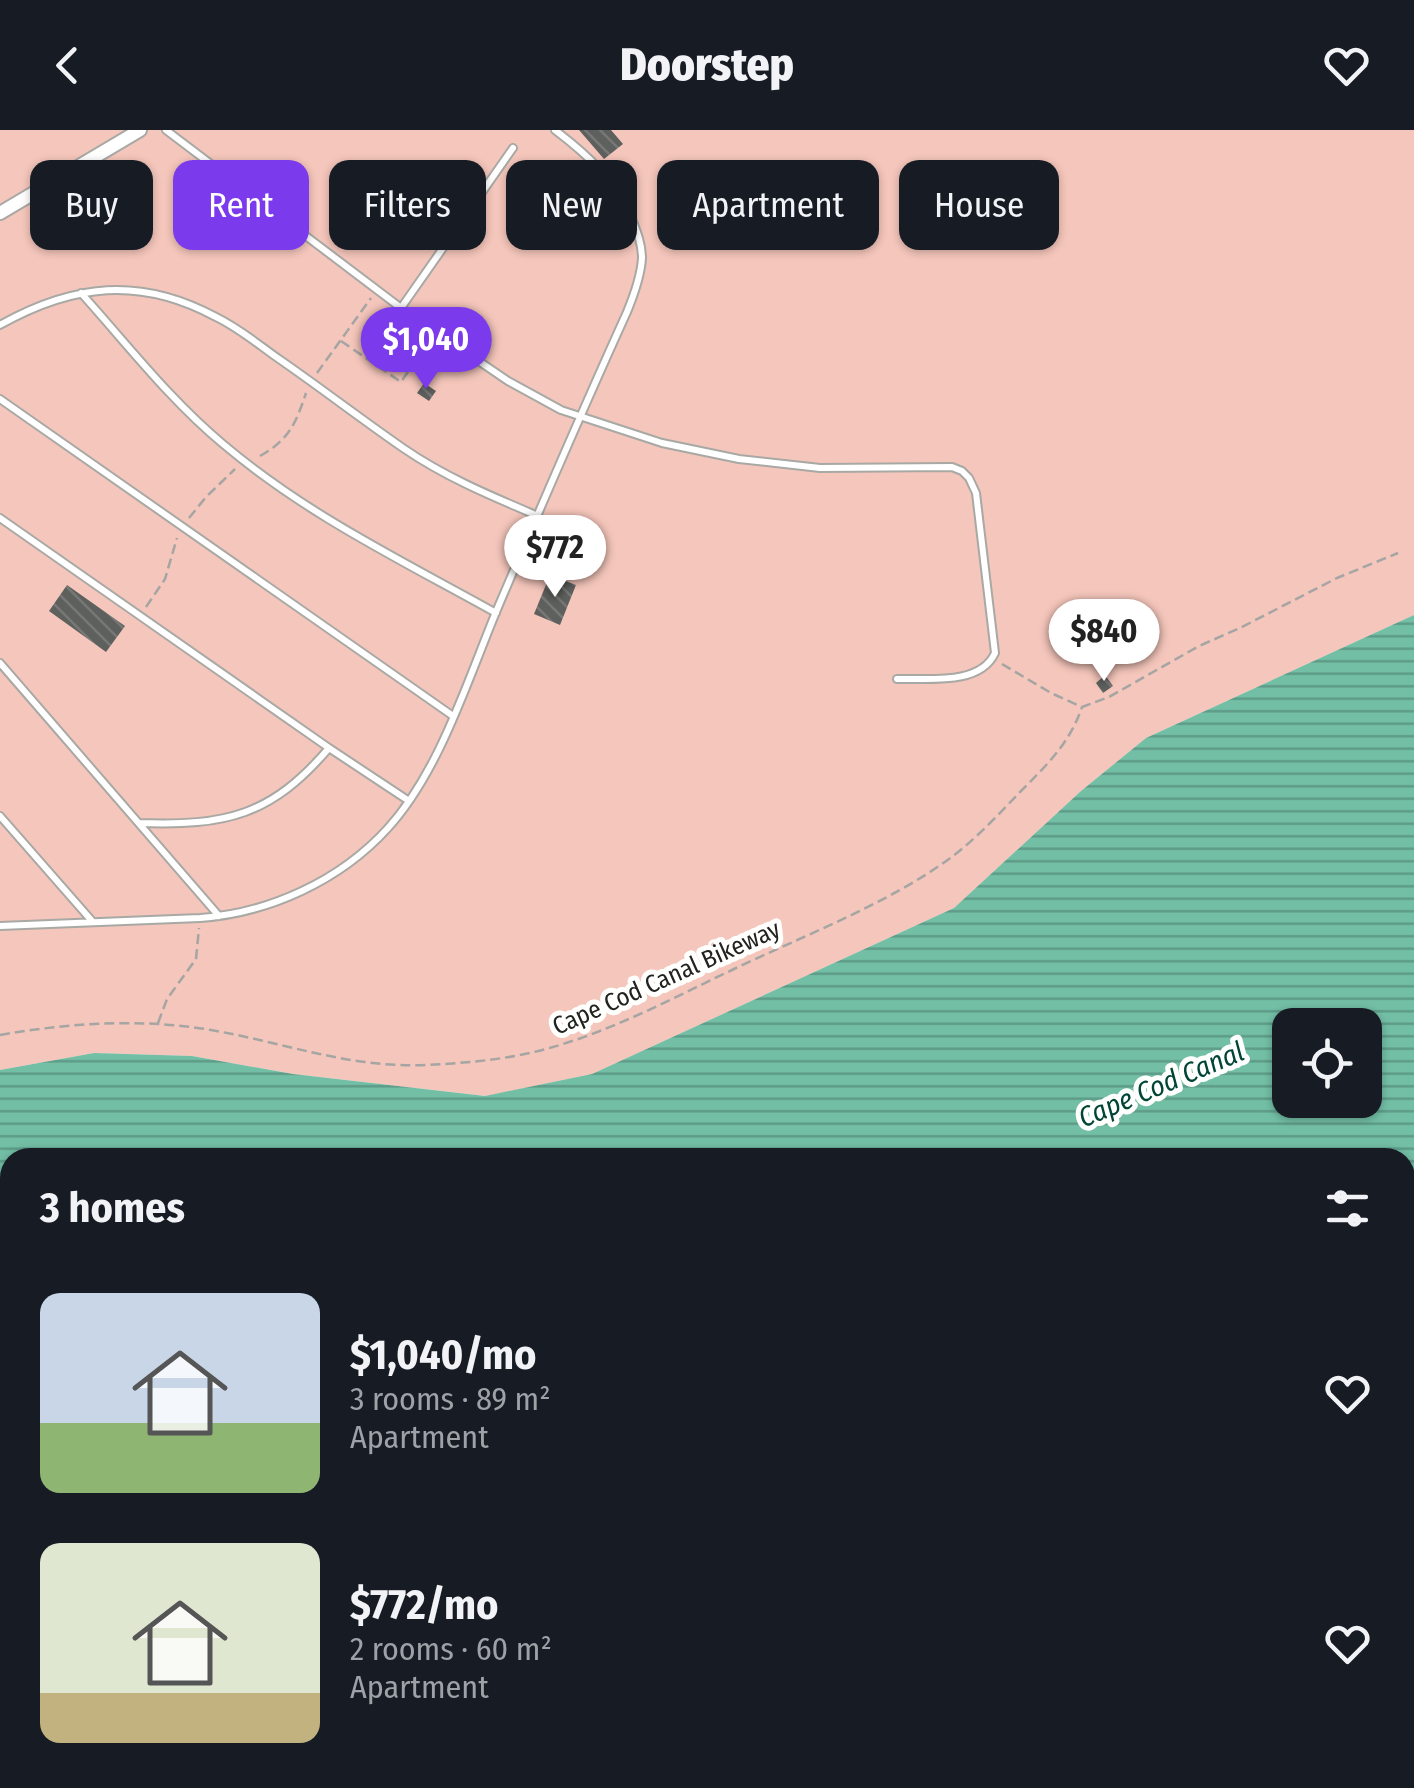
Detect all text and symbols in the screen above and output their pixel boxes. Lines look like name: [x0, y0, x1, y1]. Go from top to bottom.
icon: back: [40, 38, 95, 93]
text: Doorstep: [620, 38, 794, 92]
icon: heart: [1319, 38, 1374, 93]
chip: Buy: [30, 160, 153, 250]
chip: Rent: [173, 160, 309, 250]
chip: Filters: [329, 160, 486, 250]
chip: New: [506, 160, 637, 250]
chip: Apartment: [657, 160, 879, 250]
chip: House: [899, 160, 1059, 250]
pin: $1,040: [345, 307, 507, 392]
text: $1,040: [383, 320, 469, 358]
pin: $772: [496, 515, 614, 600]
text: $772: [526, 528, 584, 566]
pin: $840: [1045, 599, 1163, 684]
text: $840: [1071, 612, 1137, 650]
street label: Cape Cod Canal Bikeway: [548, 914, 785, 1042]
map controls: [1272, 1008, 1382, 1118]
button: locate: [1272, 1008, 1382, 1118]
water label: Cape Cod Canal: [1073, 1035, 1249, 1134]
icon: filters: [1320, 1181, 1375, 1236]
text: 3 homes: [40, 1183, 185, 1233]
text: $1,040/mo: [350, 1330, 536, 1380]
icon: home: [120, 1333, 240, 1453]
icon: heart: [1320, 1366, 1375, 1421]
text: 3 rooms · 89 m²: [350, 1380, 551, 1418]
text: Apartment: [350, 1418, 489, 1456]
text: $772/mo: [350, 1580, 498, 1630]
icon: home: [120, 1583, 240, 1703]
icon: heart: [1320, 1616, 1375, 1671]
text: 2 rooms · 60 m²: [350, 1630, 552, 1668]
text: Apartment: [350, 1668, 489, 1706]

